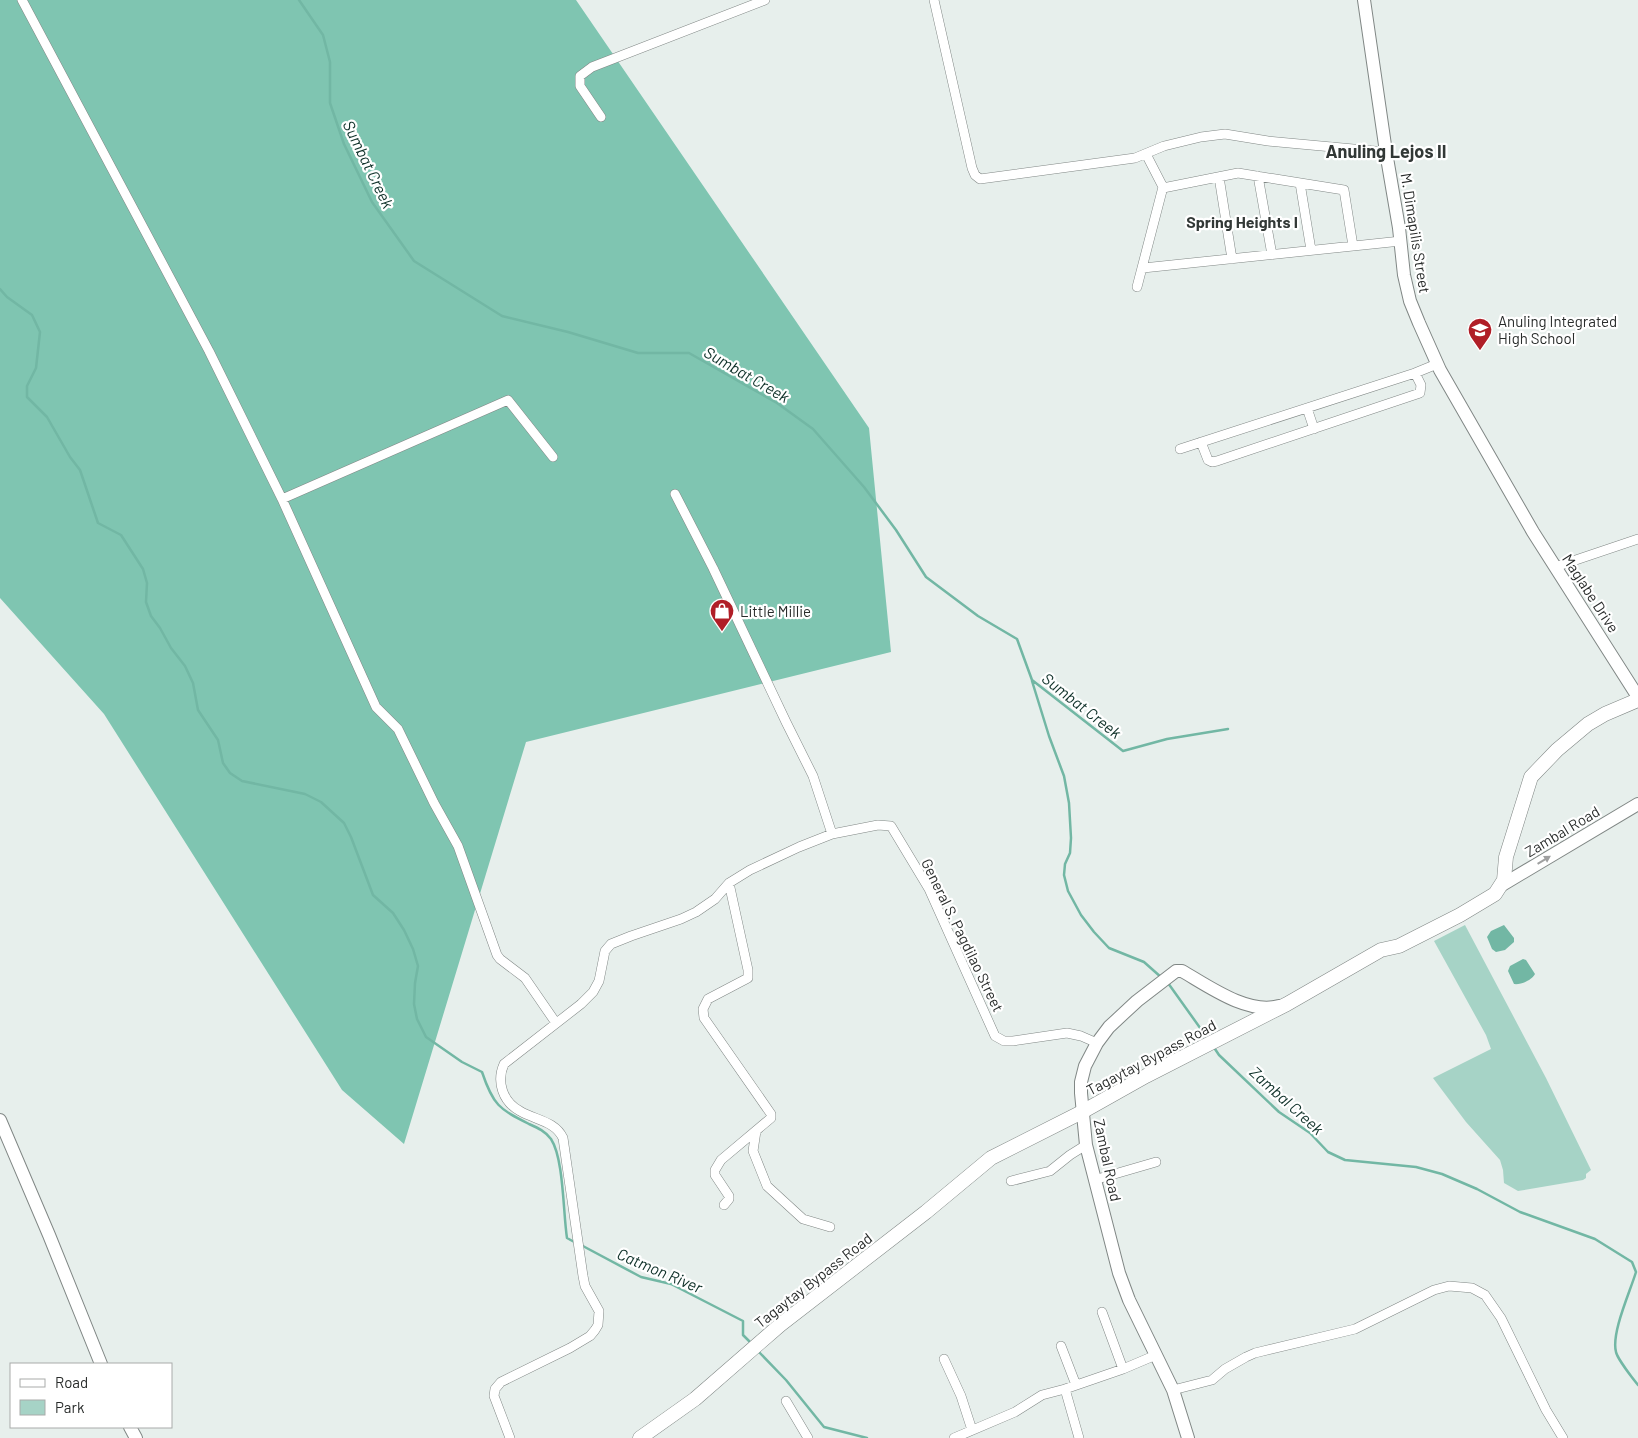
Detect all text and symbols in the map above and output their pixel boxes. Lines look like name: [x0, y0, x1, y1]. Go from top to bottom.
water label: Sumbat Creek: [340, 117, 399, 211]
district label: Anuling Lejos II: [1326, 140, 1447, 162]
street label: M. Dimapilis Street: [1398, 172, 1434, 294]
district label: Spring Heights I: [1186, 212, 1298, 231]
place label: Anuling Integrated High School: [1498, 312, 1617, 347]
school or university icon: Anuling Integrated High School: [1467, 317, 1493, 351]
water label: Sumbat Creek: [701, 342, 793, 406]
street label: Maglabe Drive: [1559, 550, 1623, 636]
shop icon: Little Millie: [709, 598, 735, 632]
place label: Little Millie: [740, 602, 811, 620]
water label: Sumbat Creek: [1039, 668, 1126, 742]
street label: Zambal Road: [1521, 802, 1603, 860]
street label: General S. Pagdilao Street: [918, 855, 1008, 1015]
one-way arrow: [1538, 855, 1551, 864]
street label: Tagaytay Bypass Road: [1083, 1015, 1219, 1099]
water label: Zambal Creek: [1246, 1062, 1328, 1138]
street label: Zambal Road: [1090, 1117, 1126, 1203]
street label: Tagaytay Bypass Road: [751, 1229, 875, 1331]
water label: Catmon River: [615, 1244, 707, 1297]
legend: [10, 1363, 172, 1428]
text: Road: [55, 1373, 88, 1391]
text: Park: [55, 1398, 85, 1416]

